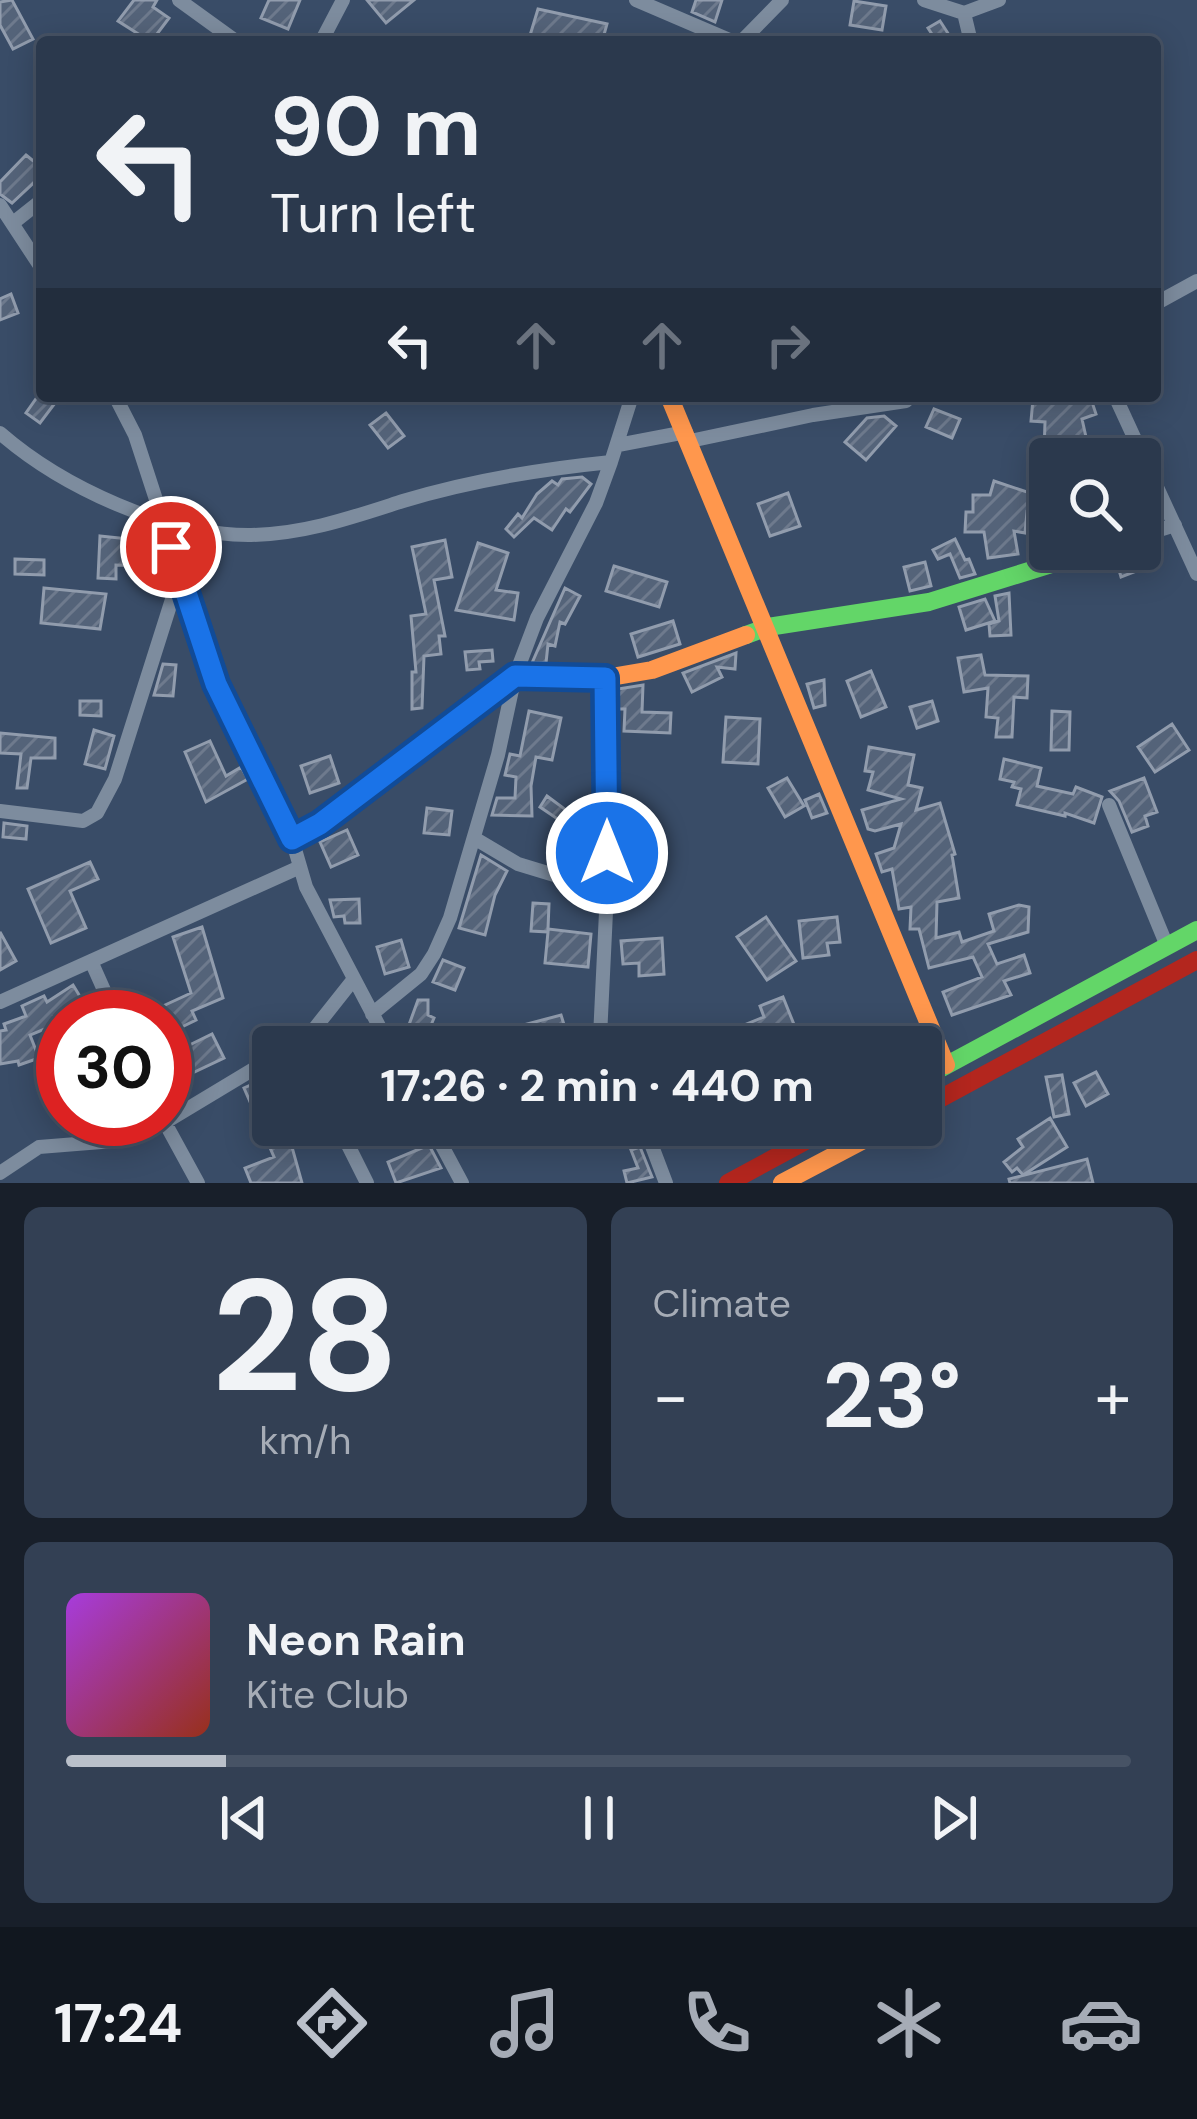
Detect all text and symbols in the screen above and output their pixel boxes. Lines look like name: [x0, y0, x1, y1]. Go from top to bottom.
text: 90 m: [270, 72, 481, 181]
icon: left: [72, 84, 228, 240]
text: Turn left: [270, 178, 476, 249]
icon: left: [377, 312, 443, 378]
icon: ahead: [503, 312, 569, 378]
icon: ahead: [629, 312, 695, 378]
icon: right: [755, 312, 821, 378]
map controls: [1029, 438, 1161, 570]
button: search: [1029, 438, 1161, 570]
pin: [120, 496, 222, 598]
icon: arrive: [138, 514, 204, 580]
position arrow: [544, 790, 670, 916]
speed limit sign: 30: [36, 990, 192, 1146]
text: 17:26 · 2 min · 440 m: [380, 1056, 814, 1115]
text: 28: [211, 1235, 399, 1438]
text: Climate: [653, 1278, 791, 1329]
text: 23°: [822, 1338, 961, 1455]
text: −: [653, 1354, 689, 1439]
text: +: [1095, 1354, 1131, 1439]
text: km/h: [259, 1415, 351, 1466]
text: Neon Rain: [246, 1610, 466, 1669]
text: Kite Club: [246, 1669, 409, 1720]
icon: previous: [211, 1785, 277, 1851]
icon: pause: [566, 1785, 632, 1851]
icon: next: [921, 1785, 987, 1851]
icon: directions: [290, 1981, 374, 2065]
icon: music: [483, 1981, 567, 2065]
icon: phone: [675, 1981, 759, 2065]
icon: climate: [867, 1981, 951, 2065]
icon: car: [1059, 1981, 1143, 2065]
text: 17:24: [54, 1988, 182, 2059]

